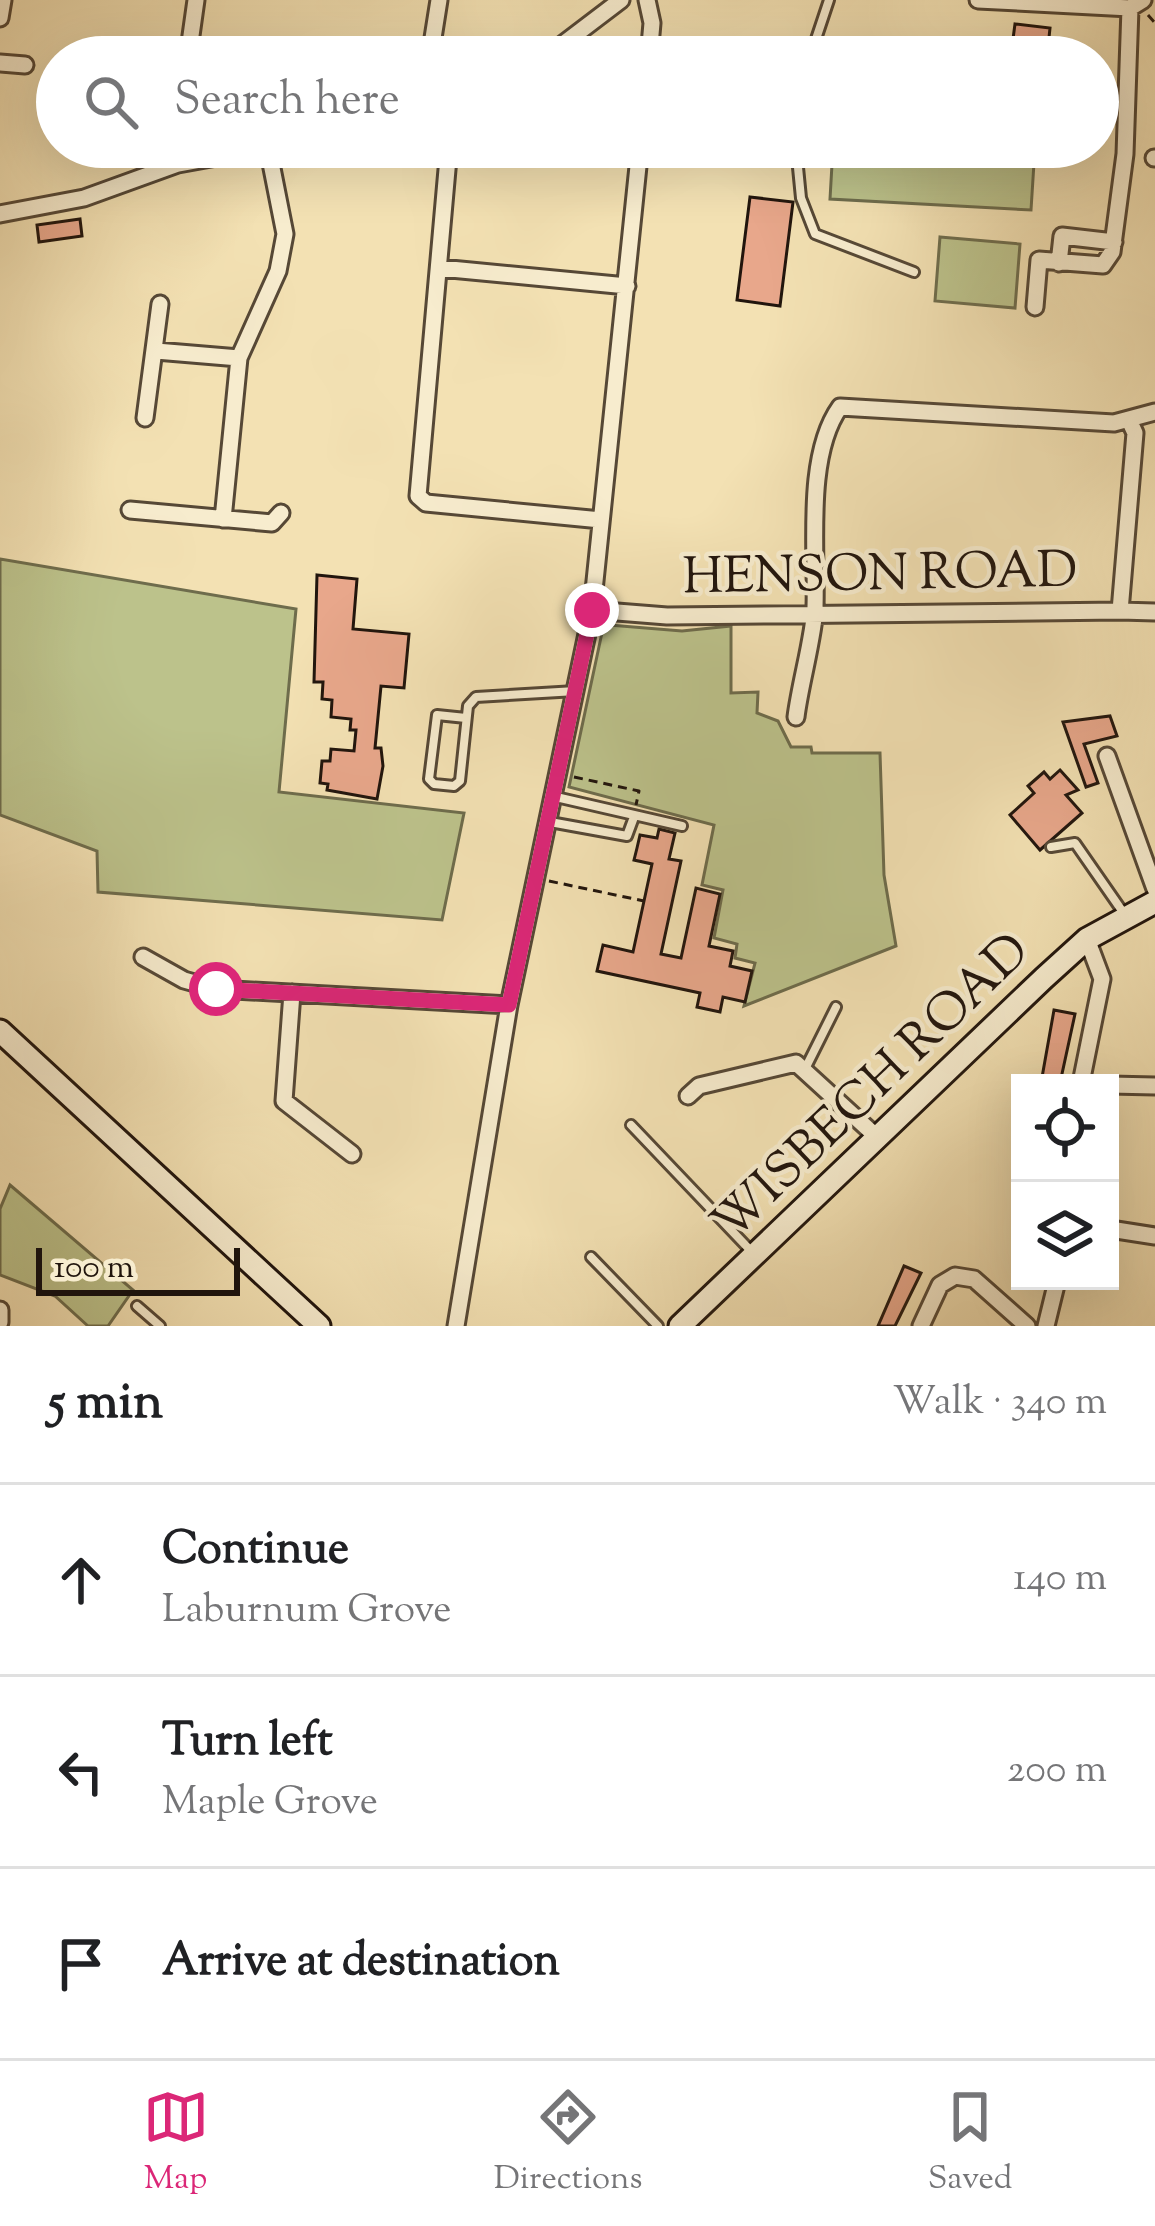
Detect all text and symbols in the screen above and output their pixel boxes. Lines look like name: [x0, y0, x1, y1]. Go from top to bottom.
search box: [36, 36, 1119, 168]
icon: search: [78, 69, 144, 135]
text: Search here: [174, 70, 400, 135]
street label: HENSON ROAD: [682, 537, 1078, 616]
route end: [565, 583, 619, 637]
street label: WISBECH ROAD: [697, 918, 1048, 1260]
route start: [189, 962, 243, 1016]
map controls: [1011, 1074, 1119, 1290]
button: locate: [1011, 1074, 1119, 1182]
button: layers: [1011, 1182, 1119, 1290]
scale bar: [36, 1242, 240, 1295]
text: 100 m: [54, 1245, 134, 1293]
text: 5 min: [48, 1368, 163, 1441]
text: Walk · 340 m: [893, 1376, 1107, 1432]
text: Continue: [162, 1519, 349, 1584]
icon: ahead: [48, 1547, 114, 1613]
text: 140 m: [1013, 1552, 1107, 1608]
text: Laburnum Grove: [162, 1584, 451, 1640]
text: Turn left: [162, 1711, 333, 1776]
icon: left: [48, 1739, 114, 1805]
text: 200 m: [1007, 1744, 1107, 1800]
text: Maple Grove: [162, 1776, 378, 1832]
icon: arrive: [48, 1931, 114, 1997]
text: Arrive at destination: [162, 1931, 560, 1996]
tab: Map: [143, 2084, 209, 2204]
tab: Directions: [494, 2084, 643, 2204]
tab: Saved: [928, 2084, 1012, 2204]

